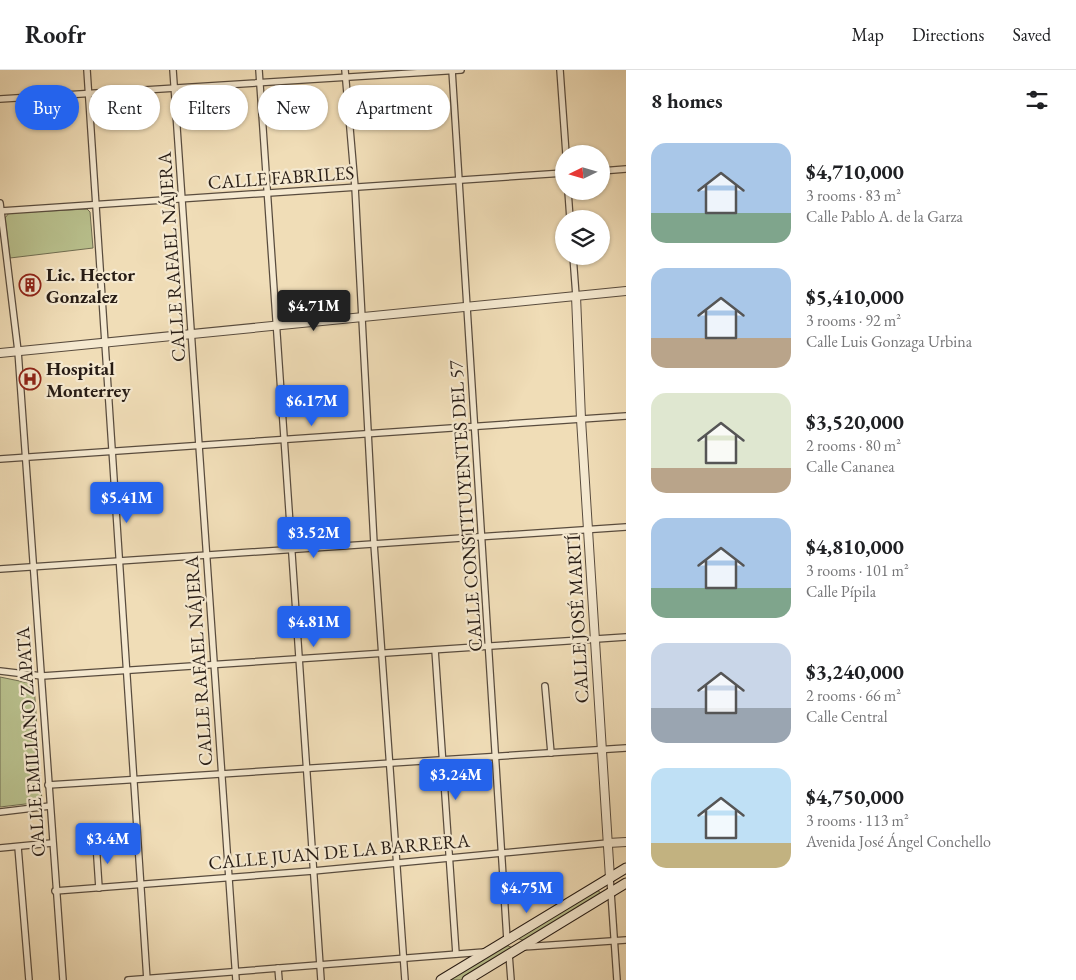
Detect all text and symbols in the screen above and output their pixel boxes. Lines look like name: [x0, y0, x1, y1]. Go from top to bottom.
text: Roofr: [25, 19, 86, 50]
text: Map: [852, 23, 884, 46]
text: Directions: [912, 23, 984, 46]
text: Saved: [1012, 23, 1051, 46]
chip: Buy: [15, 85, 79, 130]
chip: Rent: [89, 85, 160, 130]
chip: Filters: [170, 85, 248, 130]
chip: New: [258, 85, 328, 130]
chip: Apartment: [338, 85, 450, 130]
icon: filters: [1023, 86, 1051, 114]
text: 8 homes: [651, 87, 723, 114]
north arrow: [555, 145, 610, 200]
map controls: [555, 145, 610, 265]
street label: CALLE RAFAEL NÁJERA: [152, 150, 191, 363]
text: $4,710,000: [806, 158, 904, 185]
street label: CALLE FABRILES: [207, 160, 355, 195]
icon: home: [691, 163, 751, 223]
text: 3 rooms · 83 m²: [806, 185, 901, 206]
text: Calle Pablo A. de la Garza: [806, 206, 963, 227]
button: layers: [555, 210, 610, 265]
place label: Lic. Hector Gonzalez: [46, 262, 135, 309]
building icon: Lic. Hector Gonzalez: [18, 273, 42, 297]
text: $5,410,000: [806, 283, 904, 310]
icon: home: [691, 288, 751, 348]
pin: $4.71M: [273, 290, 355, 332]
text: $4.71M: [288, 295, 340, 316]
text: 3 rooms · 92 m²: [806, 310, 901, 331]
text: Calle Luis Gonzaga Urbina: [806, 331, 972, 352]
place label: Hospital Monterrey: [46, 356, 132, 403]
street label: CALLE CONSTITUYENTES DEL 57: [443, 358, 488, 653]
hospital icon: Hospital Monterrey: [18, 367, 42, 391]
pin: $6.17M: [271, 384, 353, 427]
text: $6.17M: [286, 390, 338, 411]
text: $3,520,000: [806, 408, 904, 435]
icon: home: [691, 413, 751, 473]
text: 2 rooms · 80 m²: [806, 435, 901, 456]
text: Calle Cananea: [806, 456, 895, 477]
pin: $5.41M: [86, 482, 168, 524]
text: $5.41M: [101, 487, 153, 508]
pin: $3.52M: [273, 516, 355, 559]
text: $3.52M: [288, 522, 340, 543]
text: $4,810,000: [806, 533, 904, 560]
street label: CALLE JOSÉ MARTÍ: [561, 534, 594, 704]
icon: home: [691, 538, 751, 598]
street label: CALLE RAFAEL NÁJERA: [179, 554, 218, 767]
text: 3 rooms · 101 m²: [806, 560, 909, 581]
text: Calle Pípila: [806, 581, 876, 602]
pin: $4.81M: [273, 606, 355, 648]
text: $4.81M: [288, 611, 340, 632]
street label: CALLE EMILIANO ZAPATA: [10, 625, 51, 858]
text: $3,240,000: [806, 658, 904, 685]
icon: home: [691, 663, 751, 723]
text: 2 rooms · 66 m²: [806, 685, 901, 706]
text: Calle Central: [806, 706, 888, 727]
pin: $3.24M: [415, 758, 497, 801]
text: $3.24M: [430, 764, 482, 785]
text: $4,750,000: [806, 783, 904, 810]
icon: home: [691, 788, 751, 848]
text: 3 rooms · 113 m²: [806, 810, 909, 831]
pin: $3.4M: [73, 822, 143, 865]
text: $3.4M: [87, 828, 129, 849]
street label: CALLE JUAN DE LA BARRERA: [207, 828, 472, 875]
text: Avenida José Ángel Conchello: [806, 831, 991, 852]
pin: $4.75M: [486, 872, 568, 914]
text: $4.75M: [501, 877, 553, 898]

